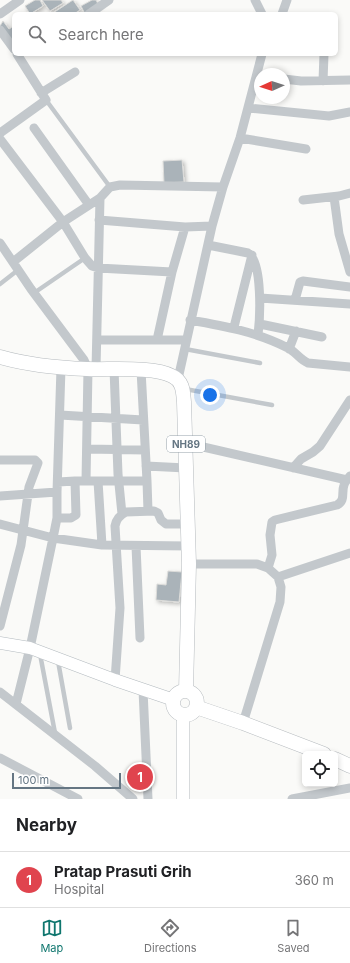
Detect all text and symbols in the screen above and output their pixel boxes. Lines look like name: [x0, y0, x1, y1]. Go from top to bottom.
search box: [12, 12, 338, 56]
icon: search: [26, 23, 48, 45]
text: Search here: [58, 25, 144, 44]
north arrow: [254, 68, 290, 104]
your location: [200, 385, 220, 405]
road number: NH89: [167, 436, 205, 452]
map controls: [302, 751, 338, 787]
button: locate: [302, 751, 338, 787]
pin: 1: [127, 762, 153, 792]
scale bar: [12, 771, 121, 790]
text: 100 m: [18, 773, 49, 787]
text: Nearby: [16, 815, 77, 835]
text: Pratap Prasuti Grih: [54, 862, 192, 881]
text: 1: [26, 872, 32, 888]
text: 360 m: [295, 872, 334, 888]
text: Hospital: [54, 881, 104, 897]
tab: Map: [40, 917, 63, 955]
tab: Directions: [144, 917, 197, 955]
tab: Saved: [277, 917, 310, 955]

